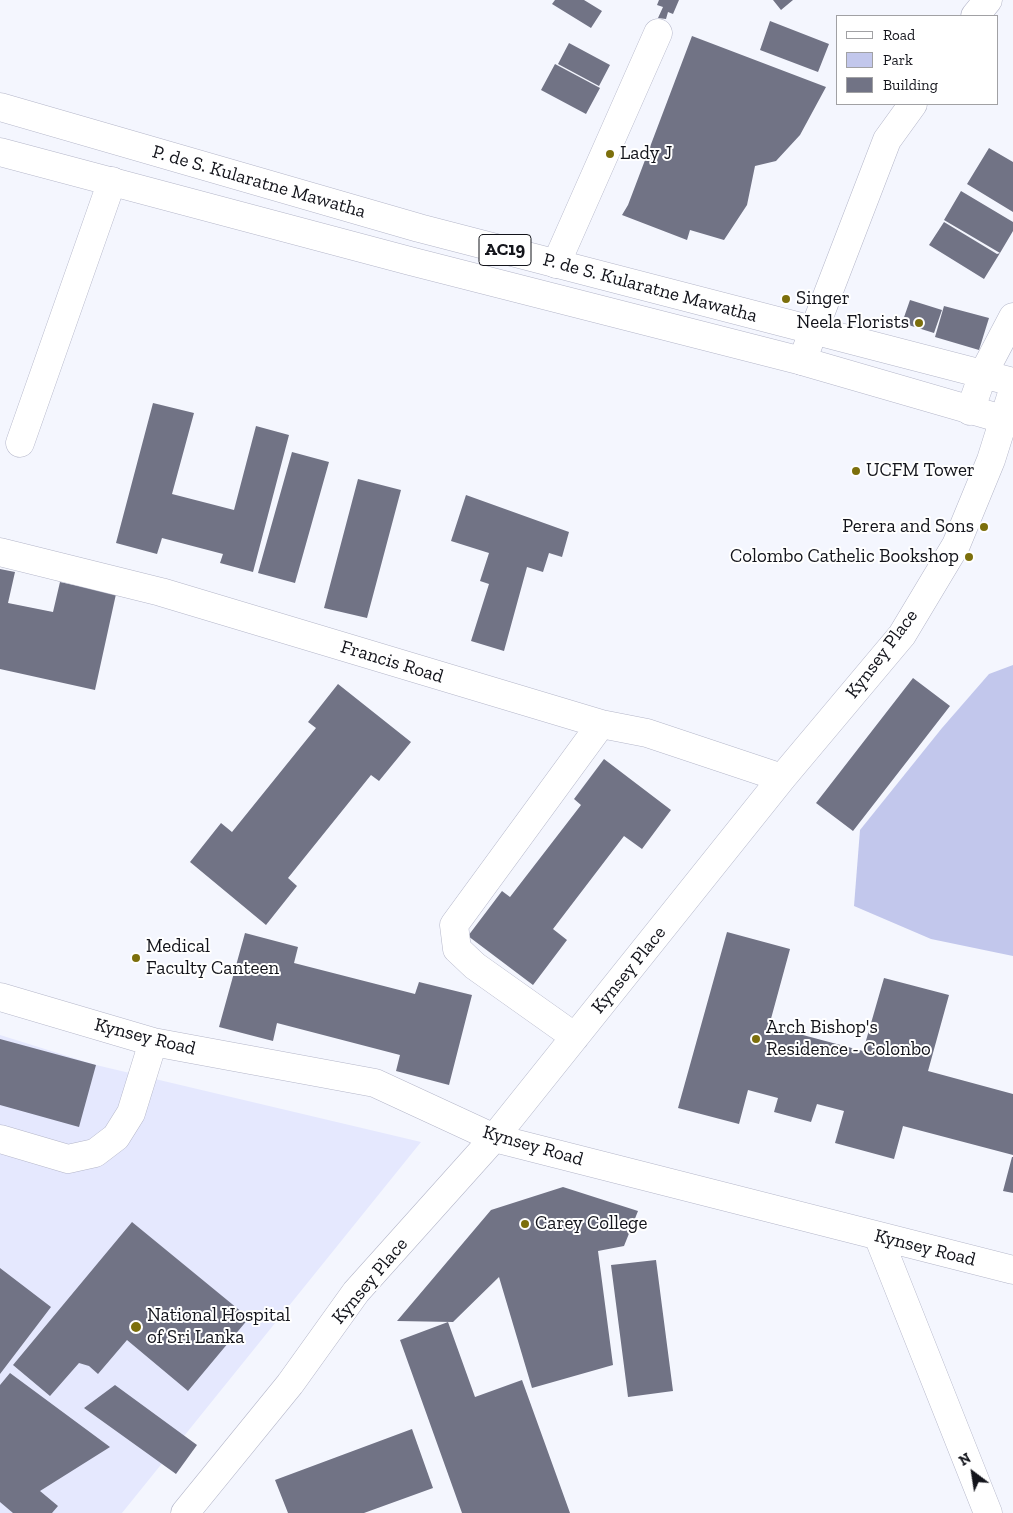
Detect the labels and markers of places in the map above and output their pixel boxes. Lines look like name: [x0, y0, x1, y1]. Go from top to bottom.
place label: Lady J: [620, 143, 672, 165]
marker: Lady J: [604, 148, 616, 160]
place label: Singer: [796, 288, 850, 310]
marker: Singer: [780, 293, 792, 305]
place label: Neela Florists: [797, 312, 909, 334]
marker: Neela Florists: [913, 317, 925, 329]
place label: UCFM Tower: [866, 460, 975, 482]
marker: UCFM Tower: [850, 465, 862, 477]
place label: Perera and Sons: [842, 516, 974, 538]
marker: Perera and Sons: [978, 521, 990, 533]
place label: Colombo Cathelic Bookshop: [730, 546, 959, 568]
marker: Colombo Cathelic Bookshop: [963, 551, 975, 563]
place label: Medical Faculty Canteen: [146, 936, 279, 980]
marker: Medical Faculty Canteen: [130, 952, 142, 964]
place label: Arch Bishop's Residence - Colonbo: [766, 1017, 931, 1061]
marker: Arch Bishop's Residence - Colonbo: [750, 1033, 762, 1045]
place label: Carey College: [535, 1213, 647, 1235]
marker: Carey College: [519, 1218, 531, 1230]
place label: National Hospital of Sri Lanka: [147, 1305, 290, 1349]
marker: National Hospital of Sri Lanka: [129, 1320, 143, 1334]

